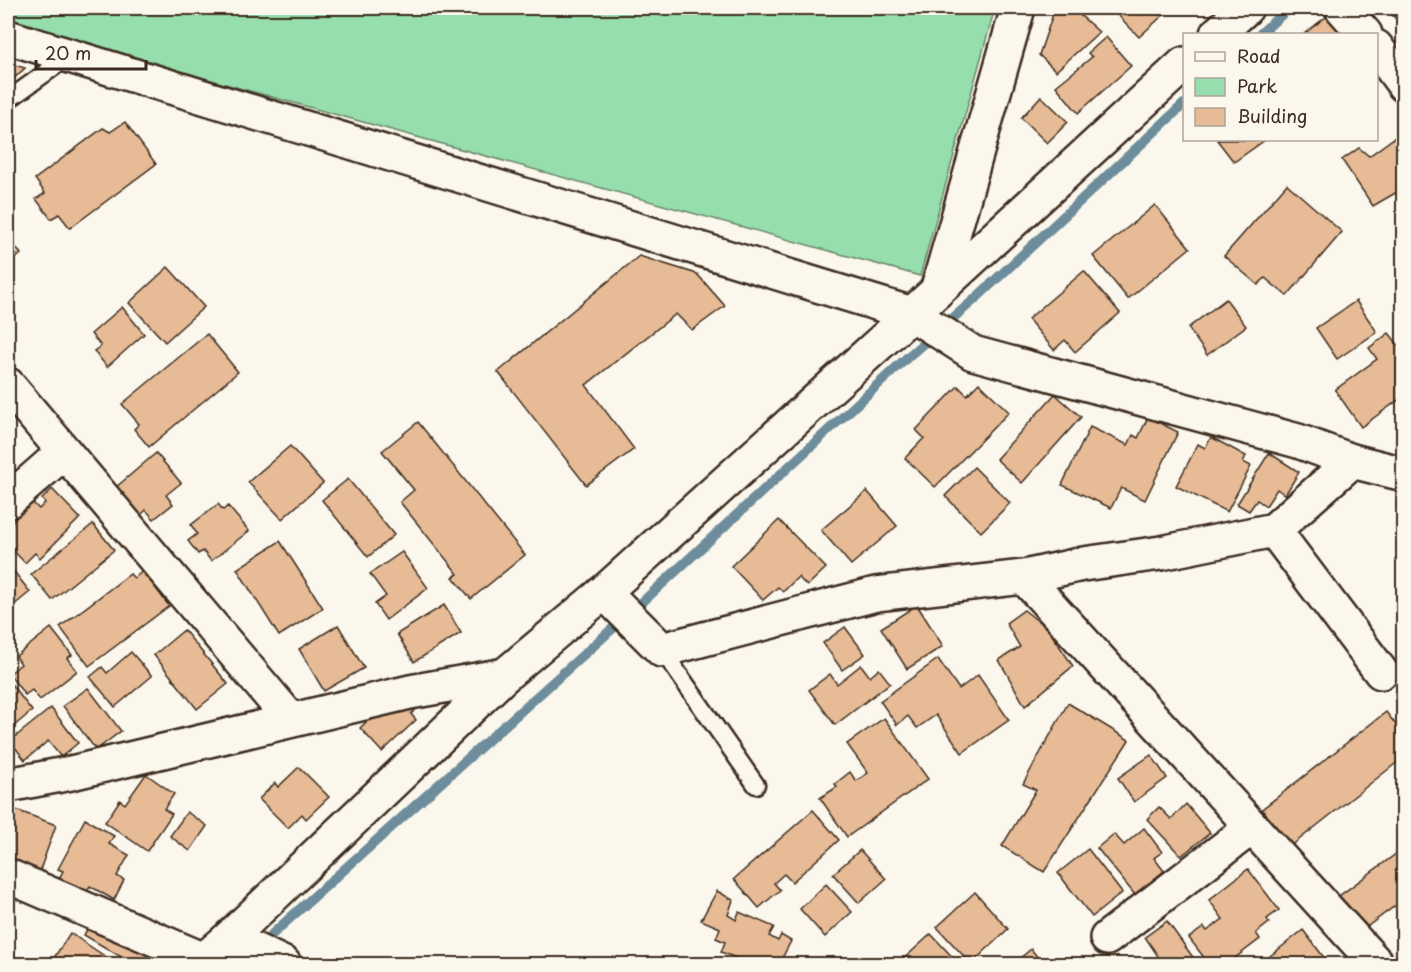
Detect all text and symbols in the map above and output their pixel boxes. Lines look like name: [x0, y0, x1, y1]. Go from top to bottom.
scale bar: [36, 33, 146, 71]
legend: [1183, 33, 1378, 141]
text: 20 m: [45, 39, 91, 66]
text: Road: [1237, 42, 1281, 69]
text: Park: [1237, 72, 1277, 99]
text: Building: [1237, 102, 1307, 129]

